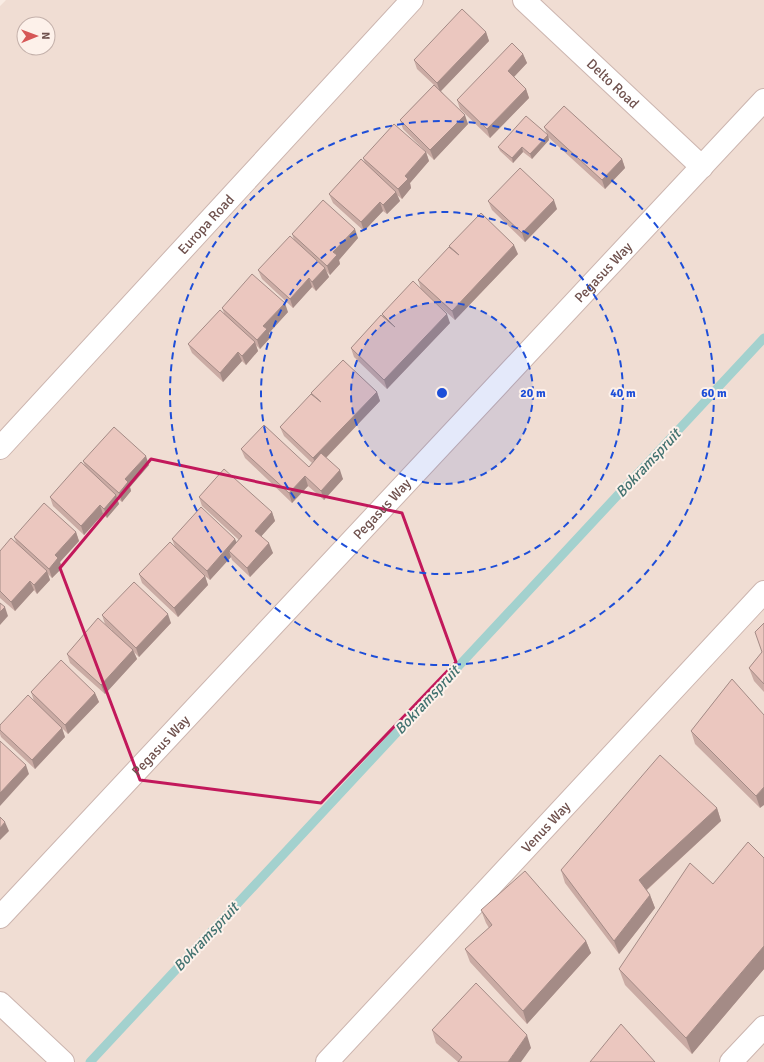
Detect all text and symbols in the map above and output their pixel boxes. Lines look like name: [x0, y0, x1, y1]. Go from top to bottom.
north arrow: [16, 16, 56, 56]
text: N: [39, 32, 52, 40]
street label: Delto Road: [583, 55, 643, 112]
street label: Europa Road: [174, 191, 237, 258]
street label: Pegasus Way: [571, 238, 636, 306]
centre of rings: [435, 386, 449, 400]
text: 20 m: [520, 386, 546, 401]
text: 40 m: [610, 386, 636, 401]
text: 60 m: [701, 386, 727, 401]
water label: Bokramspruit: [612, 424, 685, 501]
street label: Pegasus Way: [349, 474, 415, 543]
water label: Bokramspruit: [391, 661, 464, 738]
street label: Pegasus Way: [128, 711, 193, 779]
street label: Venus Way: [518, 797, 574, 856]
water label: Bokramspruit: [170, 898, 243, 975]

